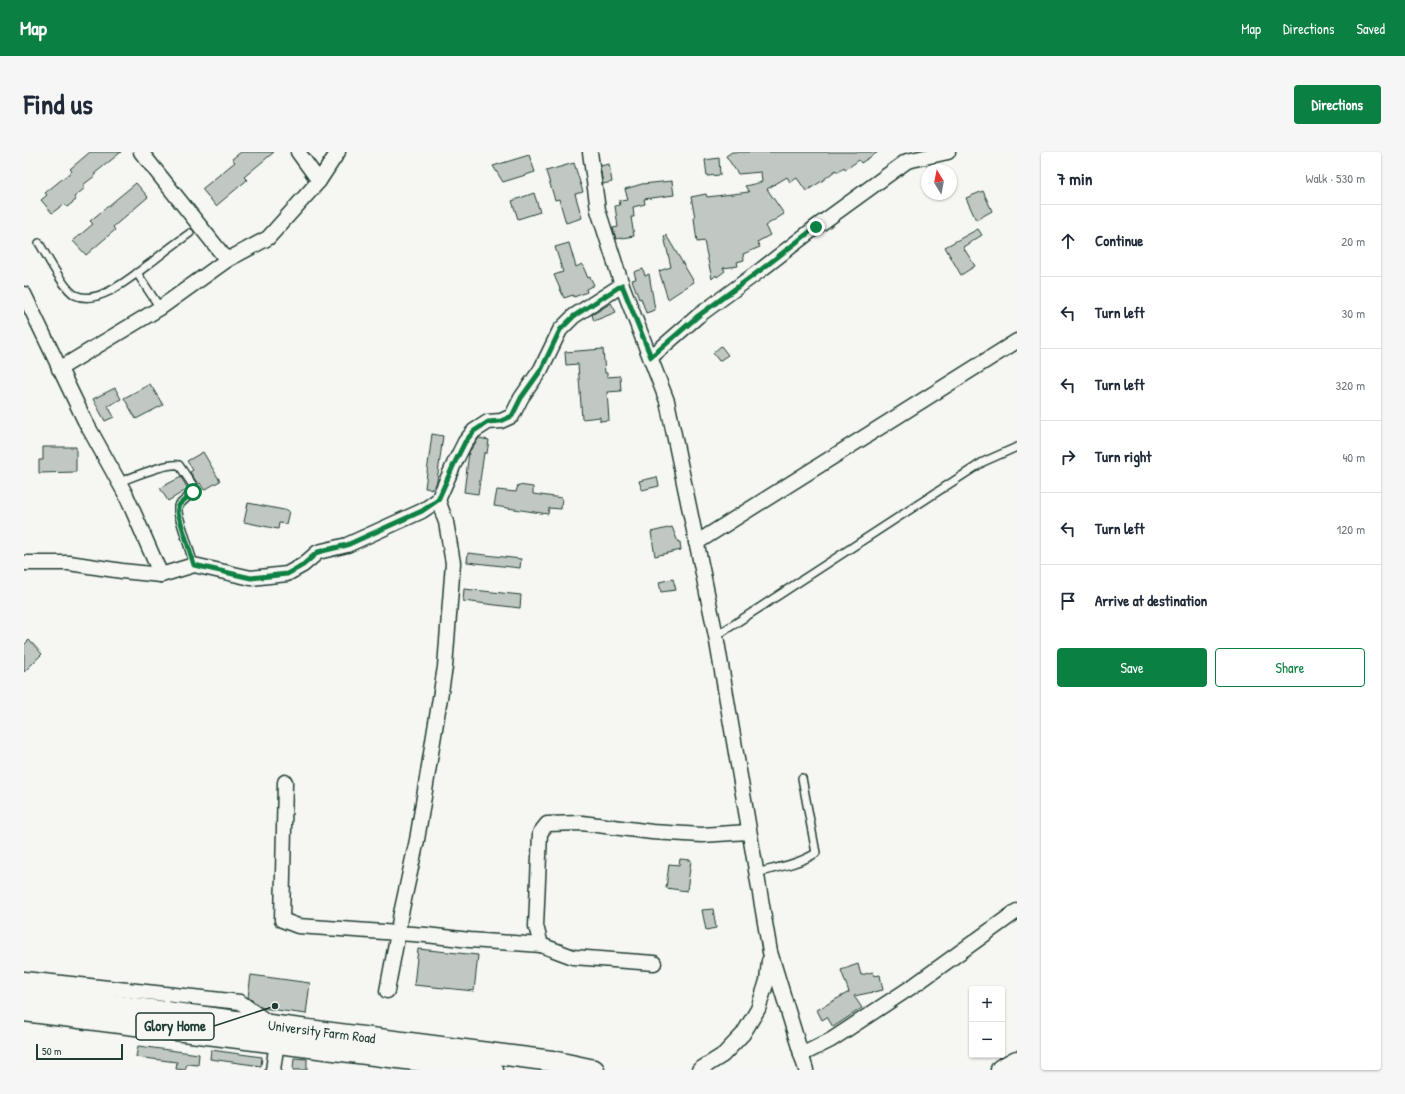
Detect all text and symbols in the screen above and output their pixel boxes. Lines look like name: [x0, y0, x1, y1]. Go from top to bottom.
text: Map: [20, 15, 47, 41]
text: Map: [1241, 19, 1261, 38]
text: Directions: [1283, 19, 1334, 38]
text: Saved: [1356, 19, 1385, 38]
text: Find us: [24, 85, 93, 123]
button: Directions: [1294, 85, 1381, 124]
north arrow: [921, 164, 957, 200]
text: 7 min: [1057, 167, 1092, 190]
text: Walk · 530 m: [1305, 169, 1365, 187]
route end: [807, 218, 825, 236]
icon: ahead: [1057, 230, 1079, 252]
text: Continue: [1095, 230, 1143, 251]
text: 20 m: [1341, 232, 1365, 250]
icon: left: [1057, 302, 1079, 324]
text: Turn left: [1095, 302, 1145, 323]
text: 30 m: [1342, 304, 1365, 322]
icon: left: [1057, 374, 1079, 396]
text: Turn left: [1095, 374, 1145, 395]
text: 320 m: [1335, 376, 1365, 394]
icon: right: [1057, 446, 1079, 468]
text: Turn right: [1095, 446, 1151, 467]
text: 40 m: [1342, 448, 1365, 466]
route start: [184, 483, 202, 501]
icon: left: [1057, 518, 1079, 540]
text: Turn left: [1095, 518, 1145, 539]
text: 120 m: [1337, 520, 1365, 538]
icon: arrive: [1057, 590, 1079, 612]
text: Arrive at destination: [1095, 590, 1207, 611]
button: Save: [1057, 648, 1207, 687]
button: Share: [1215, 648, 1365, 687]
map controls: [969, 986, 1005, 1058]
button: +: [969, 986, 1005, 1022]
callout: Glory Home: [136, 1013, 214, 1040]
text: Glory Home: [144, 1015, 206, 1037]
street label: University Farm Road: [267, 1015, 377, 1048]
button: −: [969, 1022, 1005, 1058]
scale bar: [36, 1042, 123, 1061]
text: 50 m: [42, 1044, 62, 1058]

